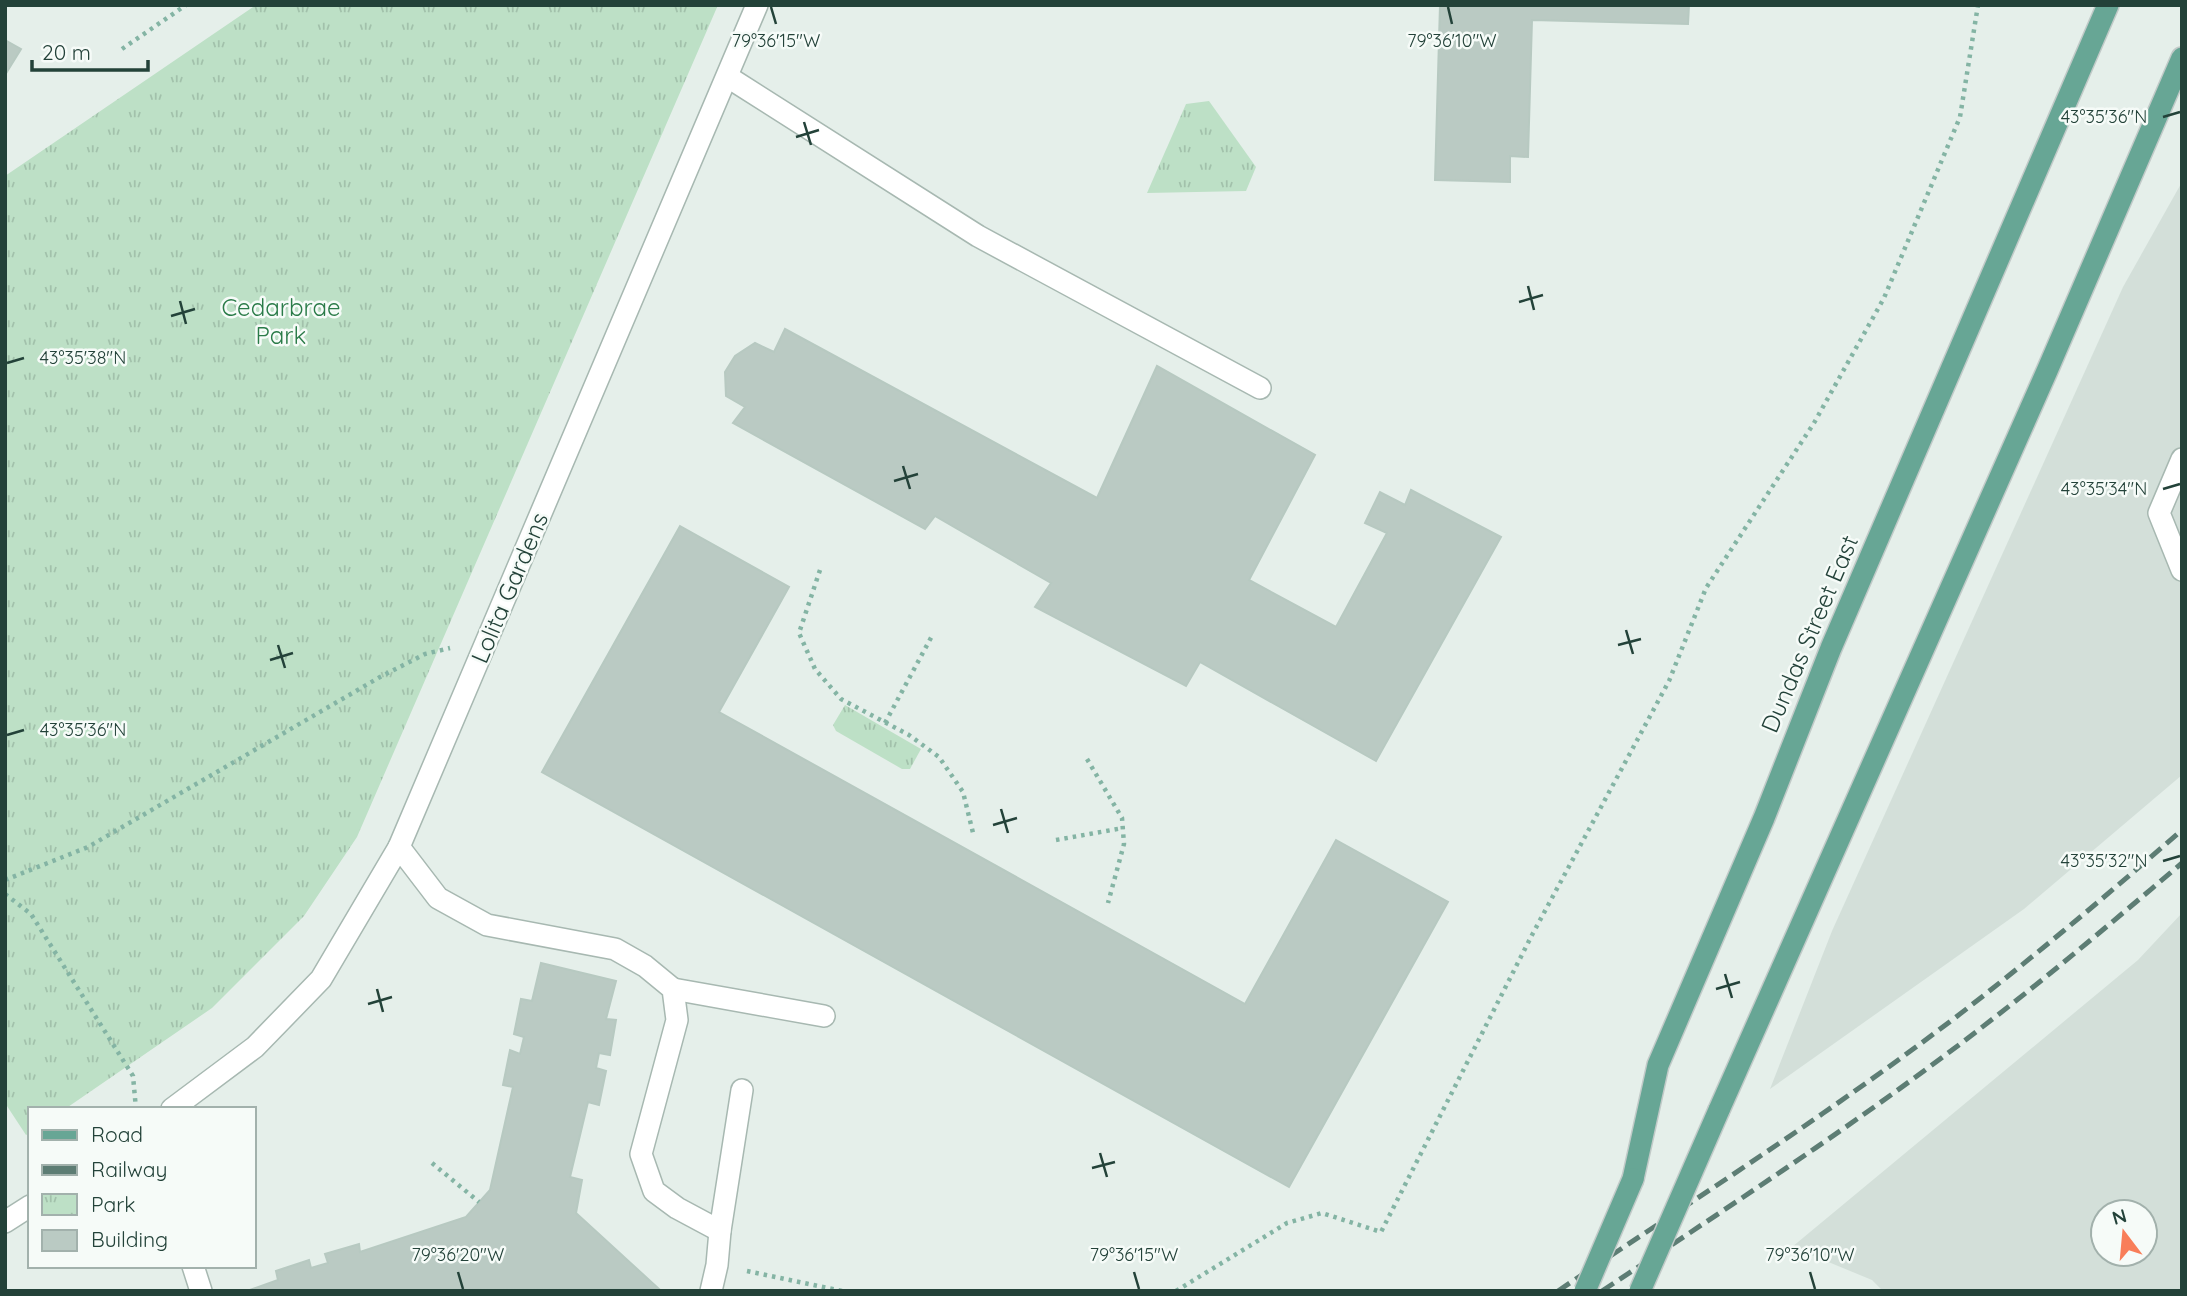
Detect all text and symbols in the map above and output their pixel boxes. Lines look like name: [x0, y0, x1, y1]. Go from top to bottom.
scale bar: [32, 28, 147, 72]
text: 79°36'15"W: [732, 29, 820, 52]
text: 79°36'10"W: [1407, 29, 1497, 52]
text: 20 m: [42, 39, 91, 65]
text: 43°35'36"N: [2061, 105, 2147, 128]
park label: Cedarbrae Park: [221, 292, 341, 350]
text: 43°35'38"N: [40, 346, 126, 369]
text: 43°35'34"N: [2061, 477, 2147, 500]
street label: Lolita Gardens: [464, 508, 554, 667]
street label: Dundas Street East: [1754, 530, 1864, 737]
text: 43°35'36"N: [40, 718, 126, 741]
text: 43°35'32"N: [2060, 849, 2148, 872]
legend: [28, 1107, 256, 1268]
text: Road: [91, 1121, 143, 1147]
text: Railway: [91, 1156, 167, 1182]
text: Park: [91, 1191, 135, 1217]
north arrow: [2089, 1198, 2159, 1268]
text: N: [2109, 1203, 2129, 1230]
text: Building: [91, 1226, 168, 1252]
text: 79°36'20"W: [412, 1243, 504, 1266]
text: 79°36'15"W: [1090, 1243, 1178, 1266]
text: 79°36'10"W: [1765, 1243, 1855, 1266]

